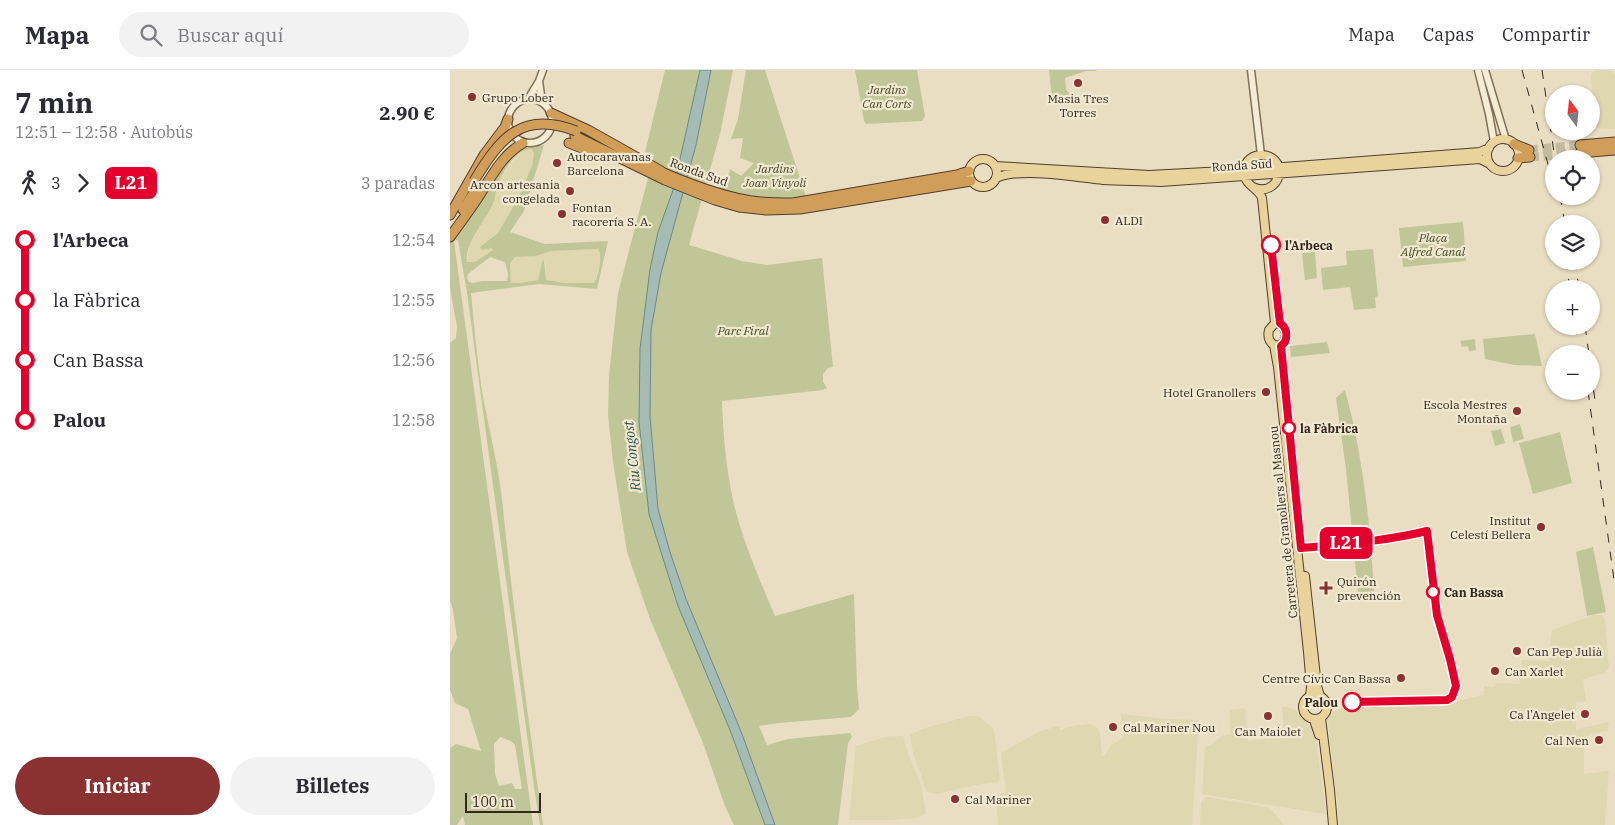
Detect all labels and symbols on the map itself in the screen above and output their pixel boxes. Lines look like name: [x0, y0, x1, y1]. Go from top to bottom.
marker: Masia Tres Torres: [1072, 77, 1084, 89]
park label: Jardins Can Corts: [862, 82, 912, 111]
north arrow: [1545, 85, 1600, 140]
place label: Grupo Lober: [482, 90, 554, 105]
marker: Grupo Lober: [466, 91, 478, 103]
place label: Masia Tres Torres: [1047, 91, 1109, 120]
place label: Autocaravanas Barcelona: [567, 149, 651, 178]
street label: Ronda Sud: [668, 155, 730, 189]
street label: Ronda Sud: [1211, 155, 1273, 175]
marker: Autocaravanas Barcelona: [551, 157, 563, 169]
park label: Jardins Joan Vinyoli: [743, 161, 807, 190]
place label: Arcon artesania congelada: [470, 177, 560, 206]
marker: Arcon artesania congelada: [564, 185, 576, 197]
place label: Fontan racorería S. A.: [572, 200, 652, 229]
marker: Fontan racorería S. A.: [556, 208, 568, 220]
place label: ALDI: [1115, 213, 1143, 228]
marker: ALDI: [1099, 214, 1111, 226]
park label: Plaça Alfred Canal: [1400, 230, 1466, 259]
marker: l'Arbeca: [1261, 235, 1281, 255]
place label: l'Arbeca: [1285, 238, 1333, 253]
park label: Parc Firal: [716, 323, 769, 338]
place label: Hotel Granollers: [1163, 385, 1256, 400]
marker: Hotel Granollers: [1260, 386, 1272, 398]
place label: Escola Mestres Montaña: [1423, 397, 1507, 426]
marker: Escola Mestres Montaña: [1511, 405, 1523, 417]
water label: Riu Congost: [619, 419, 645, 493]
marker: la Fàbrica: [1282, 421, 1296, 435]
place label: la Fàbrica: [1300, 421, 1358, 436]
street label: Carretera de Granollers al Masnou: [1265, 425, 1301, 619]
place label: Institut Celestí Bellera: [1450, 513, 1531, 542]
marker: Institut Celestí Bellera: [1535, 521, 1547, 533]
line badge: L21: [1317, 527, 1375, 559]
place label: Quirón prevención: [1337, 574, 1401, 603]
marker: Quirón prevención: [1319, 581, 1333, 595]
marker: Can Bassa: [1426, 585, 1440, 599]
place label: Can Bassa: [1444, 585, 1504, 600]
place label: Can Pep Julià: [1527, 644, 1603, 659]
marker: Can Pep Julià: [1511, 645, 1523, 657]
place label: Can Xarlet: [1505, 664, 1564, 679]
marker: Can Xarlet: [1489, 665, 1501, 677]
place label: Centre Cívic Can Bassa: [1262, 671, 1391, 686]
marker: Centre Cívic Can Bassa: [1395, 672, 1407, 684]
marker: Palou: [1342, 692, 1362, 712]
place label: Palou: [1304, 695, 1338, 710]
place label: Ca l'Angelet: [1510, 707, 1575, 722]
marker: Ca l'Angelet: [1579, 708, 1591, 720]
marker: Can Maiolet: [1262, 710, 1274, 722]
place label: Cal Mariner Nou: [1123, 720, 1216, 735]
marker: Cal Mariner Nou: [1107, 721, 1119, 733]
place label: Can Maiolet: [1235, 724, 1301, 739]
place label: Cal Nen: [1545, 733, 1589, 748]
marker: Cal Nen: [1593, 734, 1605, 746]
scale bar: [465, 790, 541, 813]
place label: Cal Mariner: [965, 792, 1032, 807]
marker: Cal Mariner: [949, 793, 961, 805]

